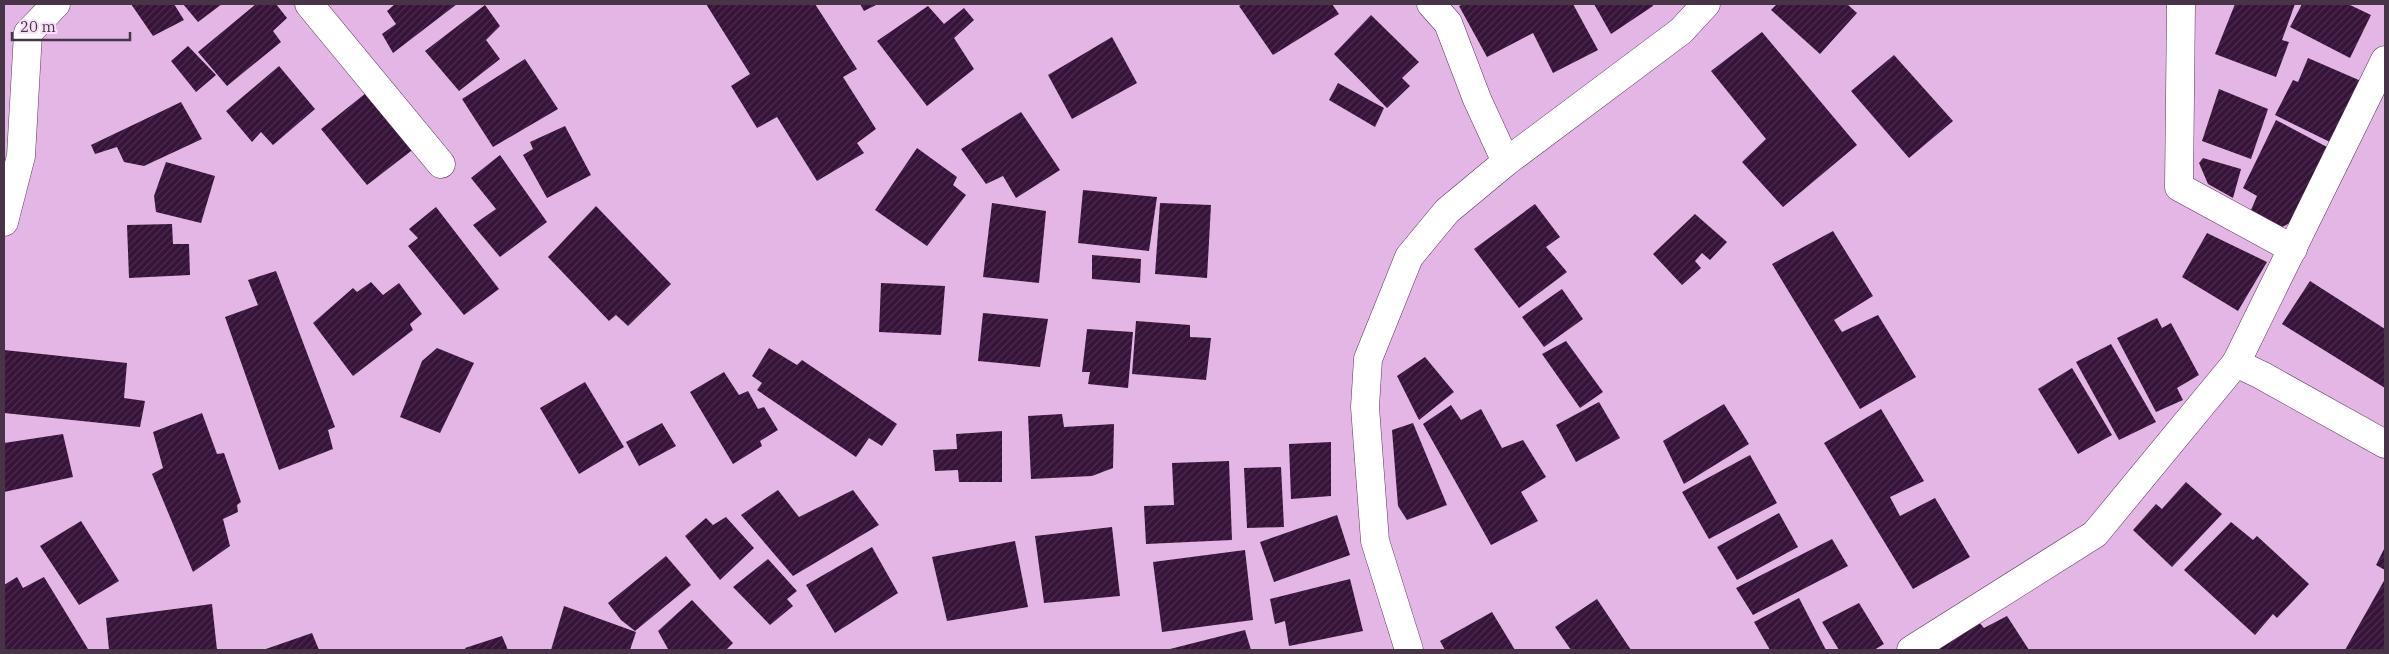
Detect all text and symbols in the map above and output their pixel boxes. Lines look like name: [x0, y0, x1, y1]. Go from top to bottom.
scale bar: [12, 10, 130, 42]
text: 20 m: [20, 17, 56, 36]

